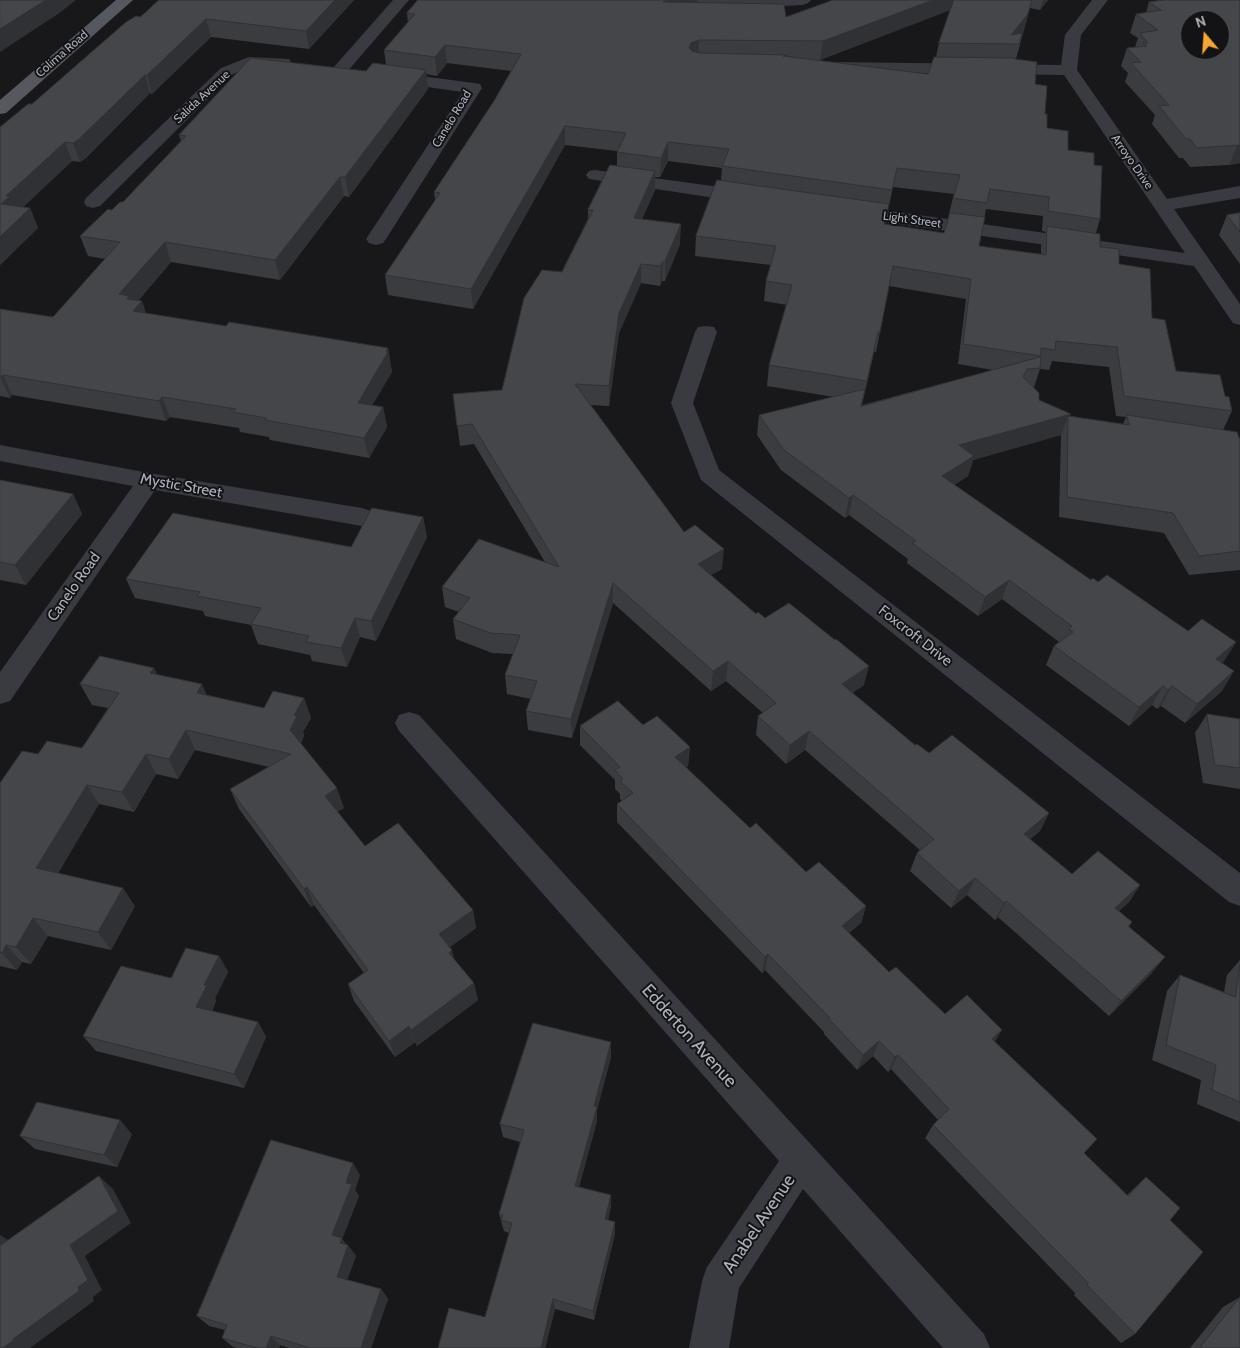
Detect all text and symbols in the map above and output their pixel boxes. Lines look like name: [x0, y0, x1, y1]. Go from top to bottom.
north arrow: [1180, 10, 1230, 60]
text: N: [1193, 12, 1208, 32]
street label: Colima Road: [33, 28, 91, 80]
street label: Salida Avenue: [171, 67, 233, 127]
street label: Canelo Road: [429, 88, 475, 150]
street label: Arroyo Drive: [1108, 132, 1156, 192]
street label: Light Street: [882, 209, 942, 231]
street label: Mystic Street: [139, 470, 223, 502]
street label: Canelo Road: [44, 549, 104, 625]
street label: Foxcroft Drive: [875, 602, 955, 670]
street label: Edderton Avenue: [637, 980, 741, 1092]
street label: Anabel Avenue: [718, 1171, 800, 1277]

